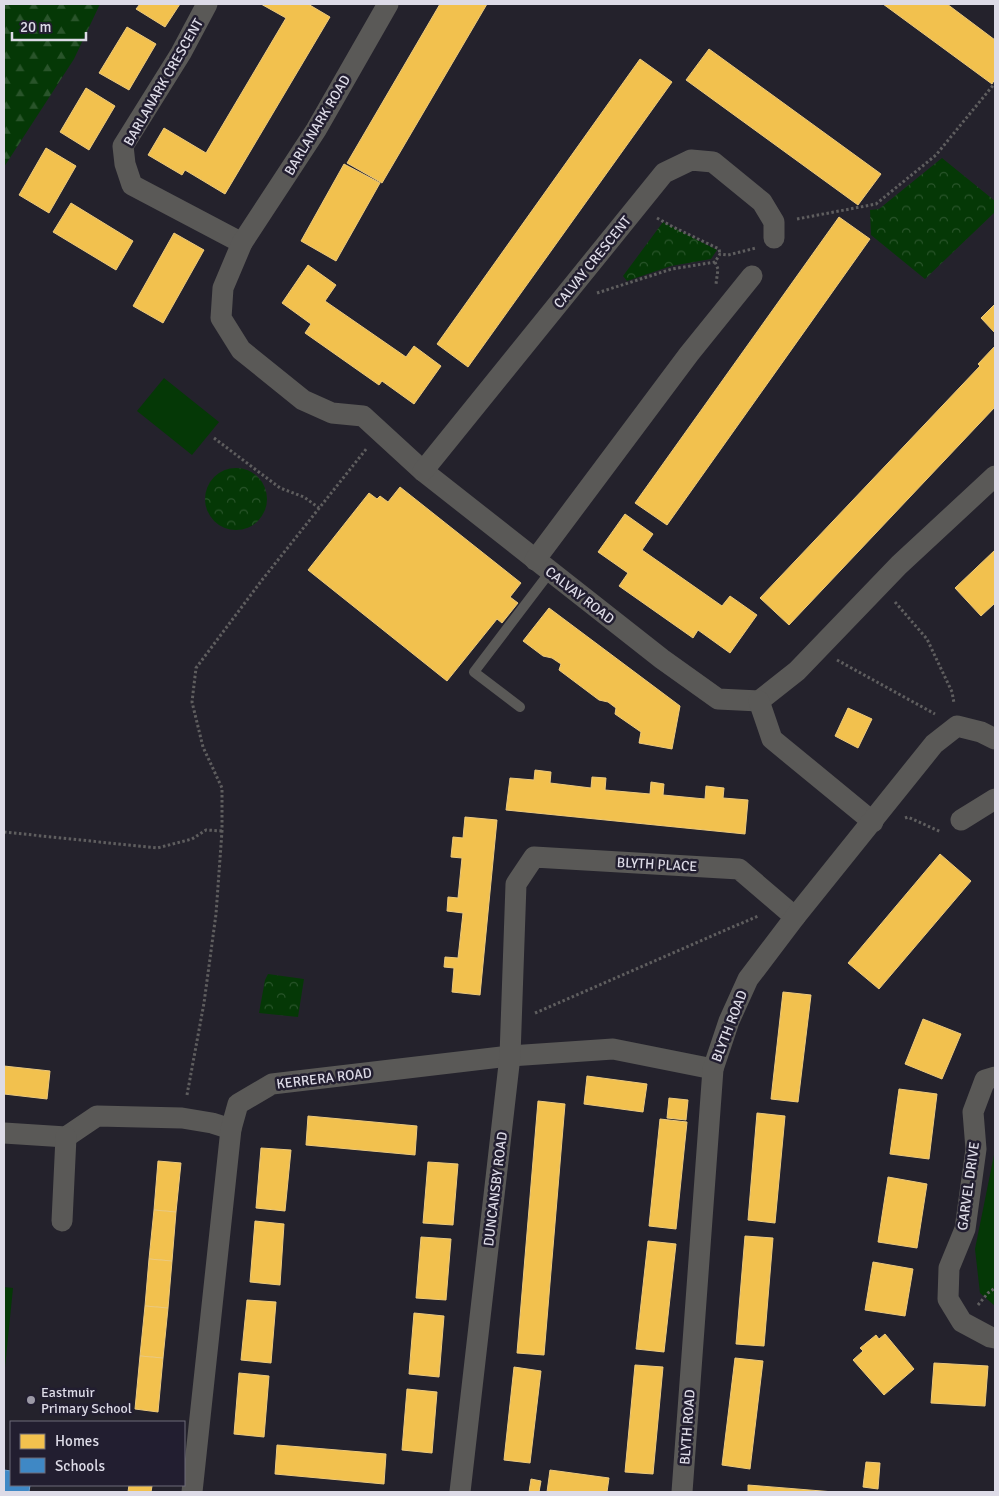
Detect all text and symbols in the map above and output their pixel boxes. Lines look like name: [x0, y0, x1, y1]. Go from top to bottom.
scale bar: [12, 10, 86, 42]
street label: BARLANARK CRESCENT: [120, 15, 207, 149]
text: 20 m: [20, 18, 51, 36]
street label: BARLANARK ROAD: [281, 72, 354, 178]
street label: CALVAY CRESCENT: [550, 213, 635, 312]
street label: CALVAY ROAD: [542, 563, 618, 628]
street label: BLYTH PLACE: [616, 854, 698, 875]
street label: BLYTH ROAD: [708, 988, 751, 1065]
street label: KERRERA ROAD: [275, 1064, 373, 1093]
street label: DUNCANSBY ROAD: [480, 1131, 511, 1247]
street label: GARVEL DRIVE: [954, 1141, 983, 1232]
place label: Eastmuir Primary School: [41, 1384, 132, 1417]
street label: BLYTH ROAD: [676, 1389, 699, 1465]
marker: Eastmuir Primary School: [25, 1394, 37, 1406]
legend: [10, 1421, 185, 1486]
text: Homes: [55, 1432, 99, 1450]
text: Schools: [55, 1457, 106, 1475]

